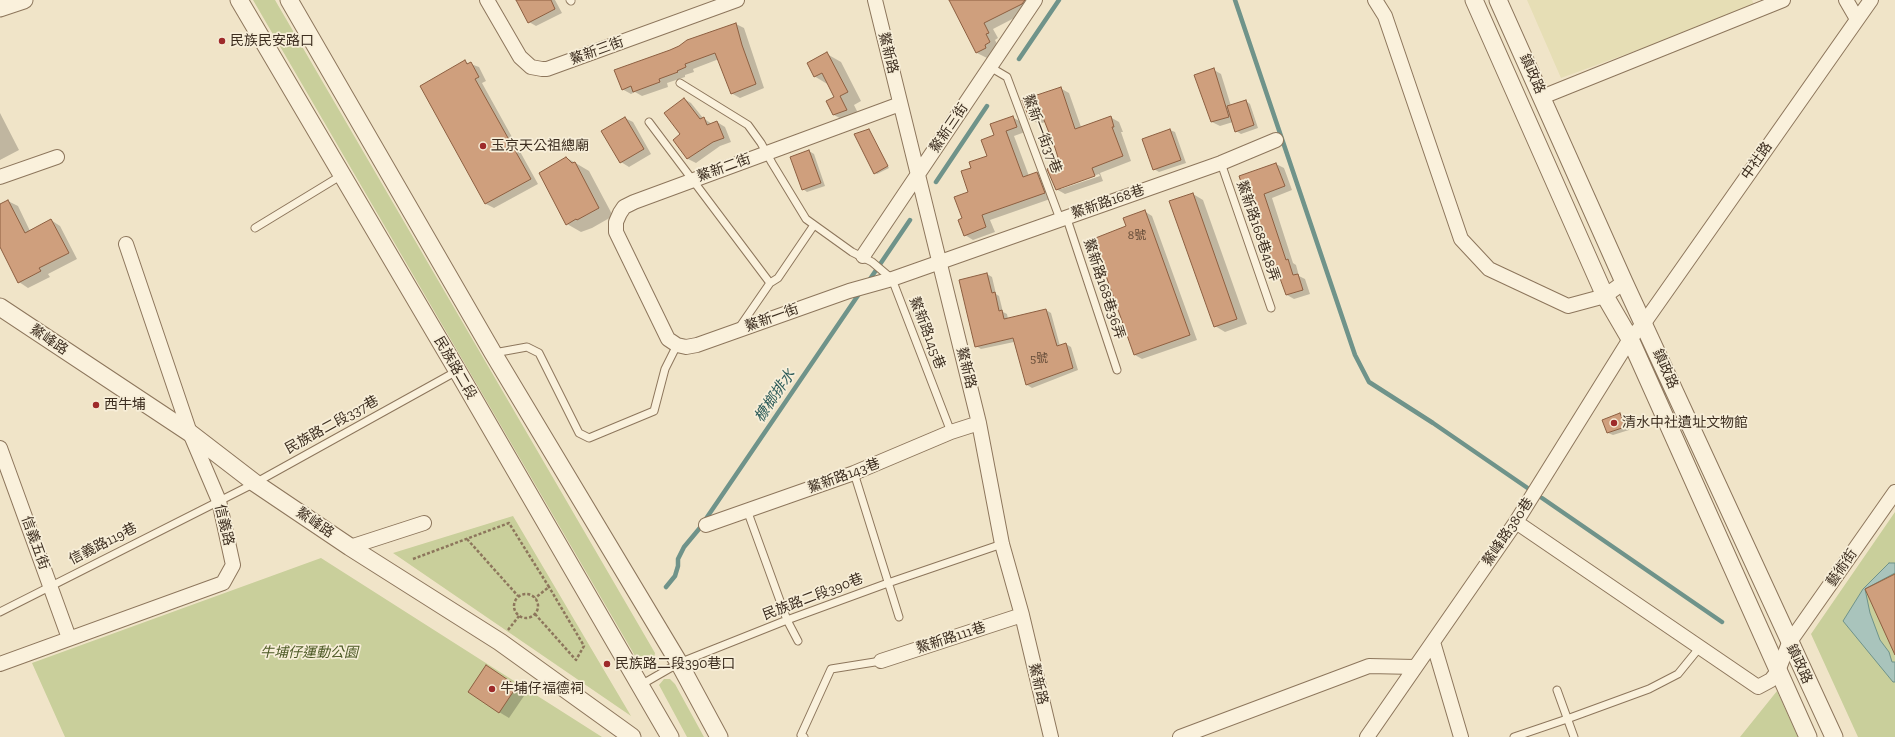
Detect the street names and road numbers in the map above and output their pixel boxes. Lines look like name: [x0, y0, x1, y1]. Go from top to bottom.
street label: 鰲新路: [875, 31, 901, 75]
street label: 鰲新三街: [568, 34, 626, 68]
street label: 鎮政路: [1516, 51, 1548, 97]
street label: 鰲新一街37巷: [1019, 92, 1065, 176]
street label: 鰲新三街: [926, 100, 972, 156]
street label: 中社路: [1738, 139, 1776, 183]
street label: 鰲新二街: [695, 151, 753, 185]
street label: 鰲新路168巷48弄: [1233, 178, 1283, 284]
street label: 鰲新路168巷: [1069, 182, 1147, 222]
street label: 鰲新路168巷36弄: [1080, 237, 1128, 341]
street label: 鰲新路145巷: [906, 294, 948, 372]
street label: 鰲新一街: [743, 301, 801, 335]
street label: 鰲峰路: [27, 321, 71, 359]
street label: 民族路二段: [430, 333, 480, 403]
street label: 鰲新路: [953, 346, 979, 390]
street label: 鎮政路: [1649, 346, 1681, 392]
street label: 民族路二段337巷: [282, 392, 382, 458]
street label: 鰲新路143巷: [806, 455, 882, 497]
street label: 鰲峰路380巷: [1479, 495, 1537, 569]
street label: 信義路: [211, 503, 237, 547]
street label: 鰲峰路: [293, 504, 337, 542]
street label: 信義五街: [18, 514, 52, 572]
street label: 信義路119巷: [66, 520, 140, 568]
street label: 藝術街: [1823, 546, 1861, 590]
street label: 民族路二段390巷: [760, 570, 866, 624]
street label: 鰲新路111巷: [914, 619, 988, 657]
street label: 鎮政路: [1783, 641, 1815, 687]
street label: 鰲新路: [1025, 662, 1051, 706]

